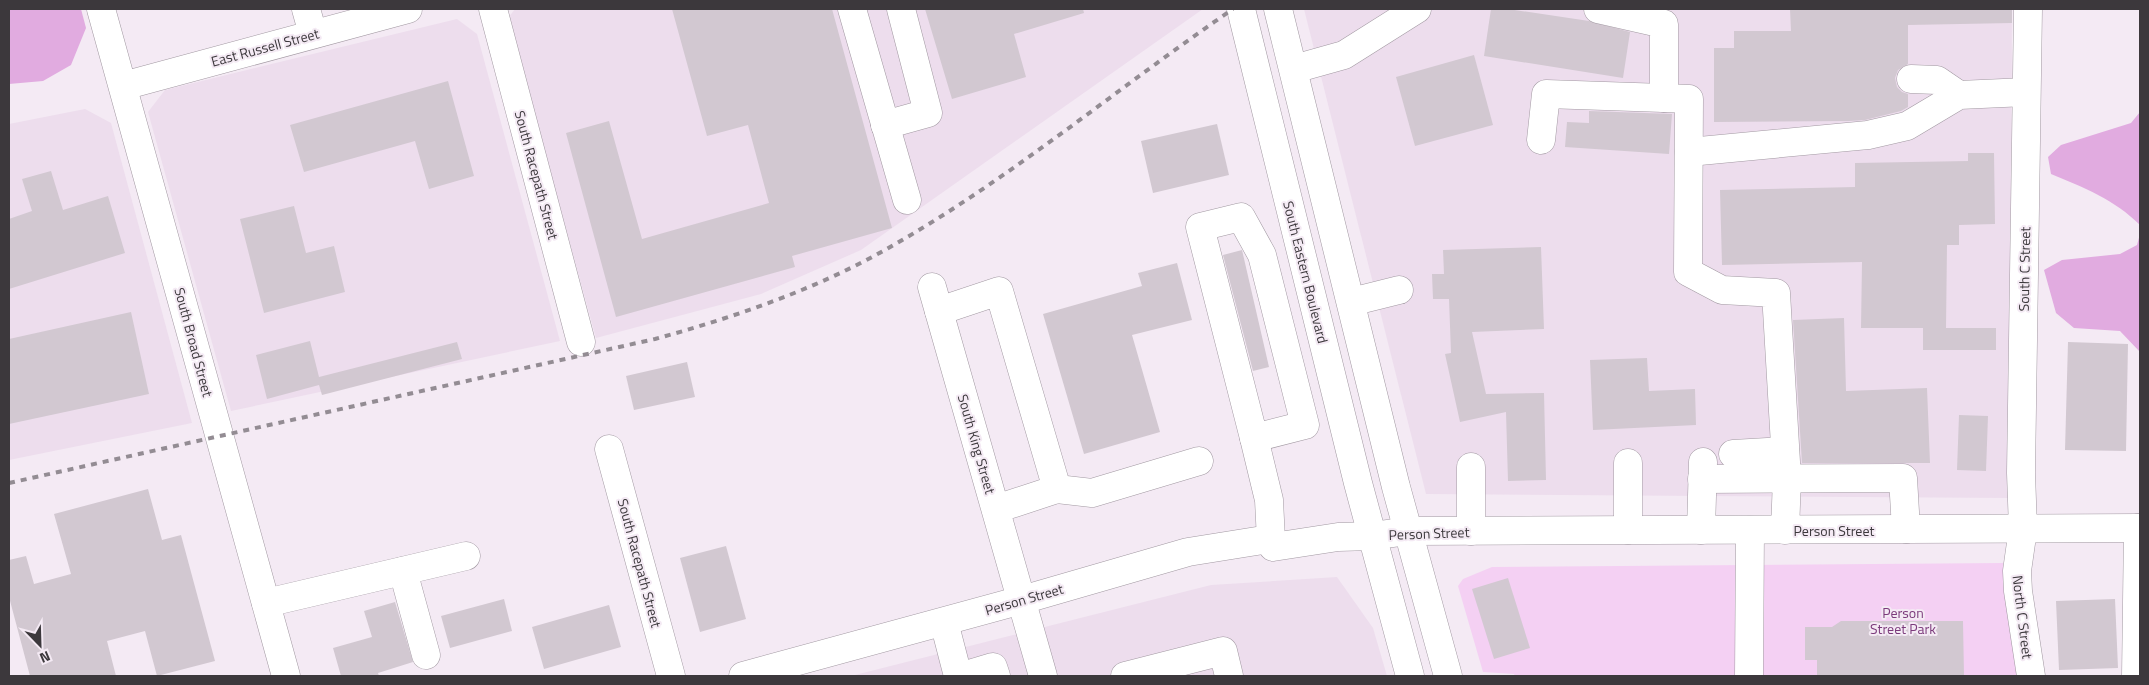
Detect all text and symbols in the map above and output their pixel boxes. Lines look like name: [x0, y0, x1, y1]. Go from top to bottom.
street label: East Russell Street: [209, 22, 321, 72]
street label: South Racepath Street: [510, 108, 564, 242]
street label: South Eastern Boulevard: [1278, 199, 1334, 345]
street label: South C Street: [2013, 226, 2035, 312]
street label: South Broad Street: [169, 285, 219, 399]
street label: South King Street: [953, 392, 1001, 496]
street label: South Racepath Street: [613, 496, 667, 630]
street label: Person Street: [1794, 520, 1874, 541]
street label: Person Street: [1388, 521, 1470, 545]
street label: North C Street: [2007, 574, 2039, 660]
street label: Person Street: [982, 578, 1066, 620]
park label: Person Street Park: [1870, 602, 1936, 639]
north arrow: [15, 620, 65, 670]
text: N: [37, 646, 54, 669]

